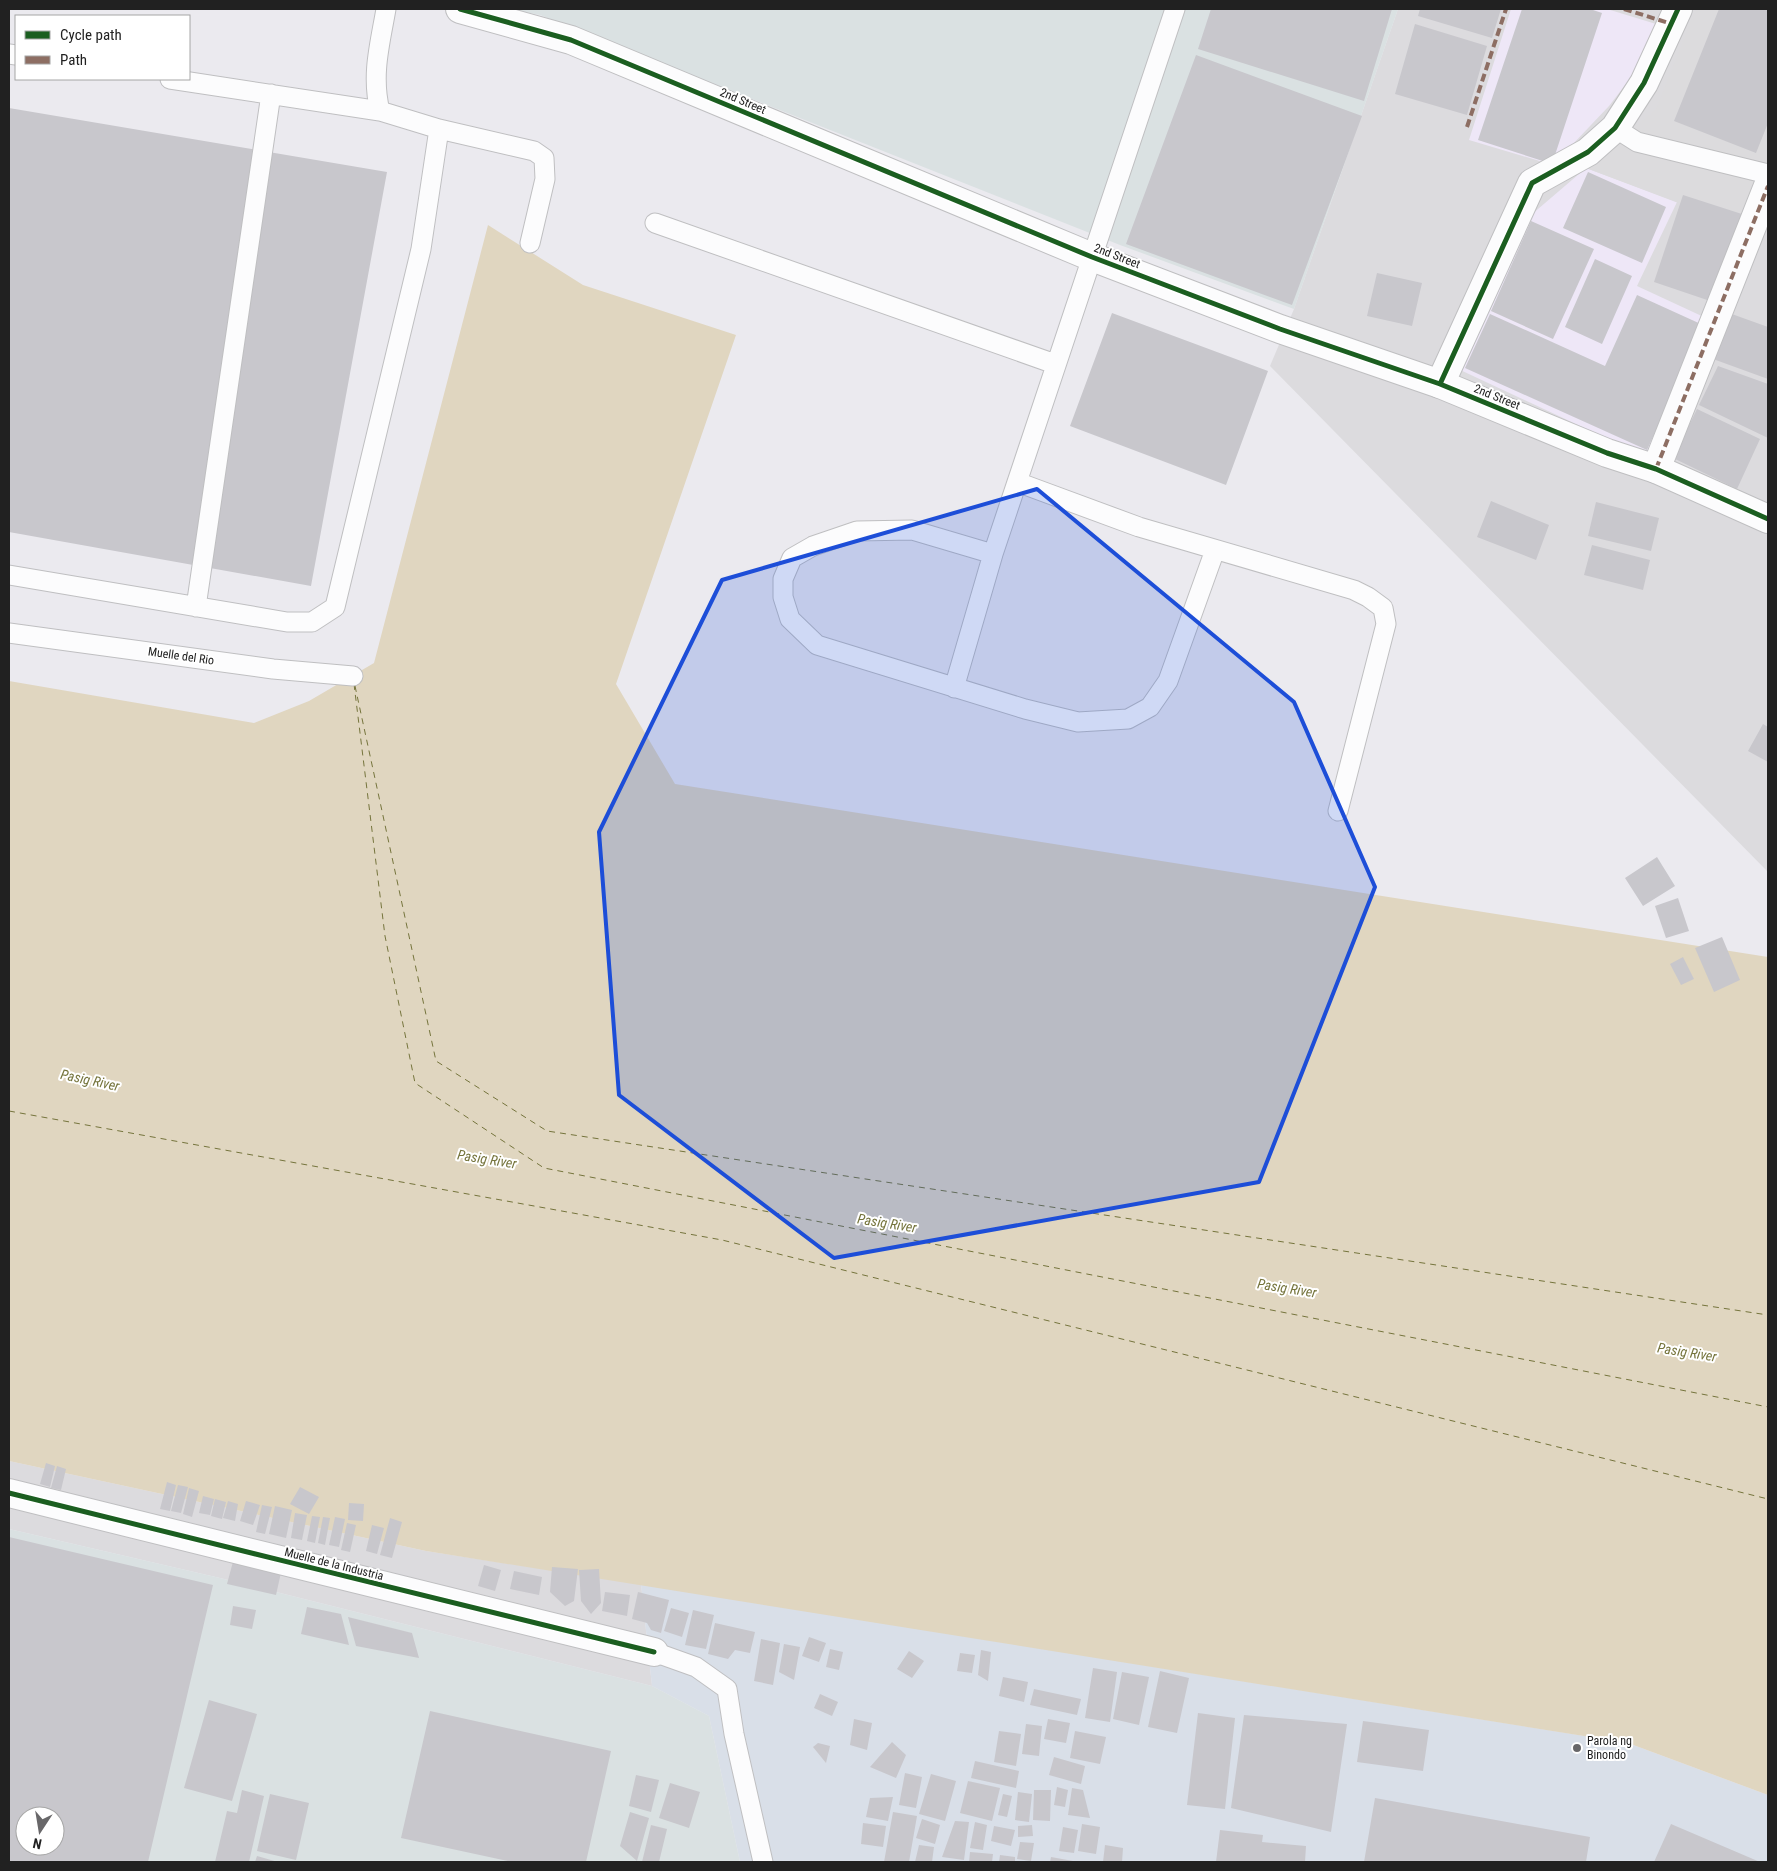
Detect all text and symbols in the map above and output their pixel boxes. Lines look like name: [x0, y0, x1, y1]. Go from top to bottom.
legend: [15, 15, 190, 80]
text: Cycle path: [60, 26, 122, 44]
text: Path: [60, 51, 87, 69]
street label: 2nd Street: [718, 85, 768, 117]
street label: 2nd Street: [1092, 241, 1143, 271]
street label: 2nd Street: [1472, 381, 1523, 413]
street label: Muelle del Rio: [147, 644, 215, 668]
water label: Pasig River: [59, 1066, 122, 1094]
water label: Pasig River: [456, 1146, 519, 1172]
water label: Pasig River: [856, 1210, 919, 1236]
water label: Pasig River: [1256, 1275, 1319, 1301]
water label: Pasig River: [1656, 1339, 1719, 1365]
street label: Muelle de la Industria: [283, 1545, 385, 1583]
place label: Parola ng Binondo: [1587, 1734, 1632, 1762]
marker: Parola ng Binondo: [1571, 1742, 1583, 1754]
north arrow: [15, 1806, 65, 1856]
text: N: [31, 1835, 43, 1852]

